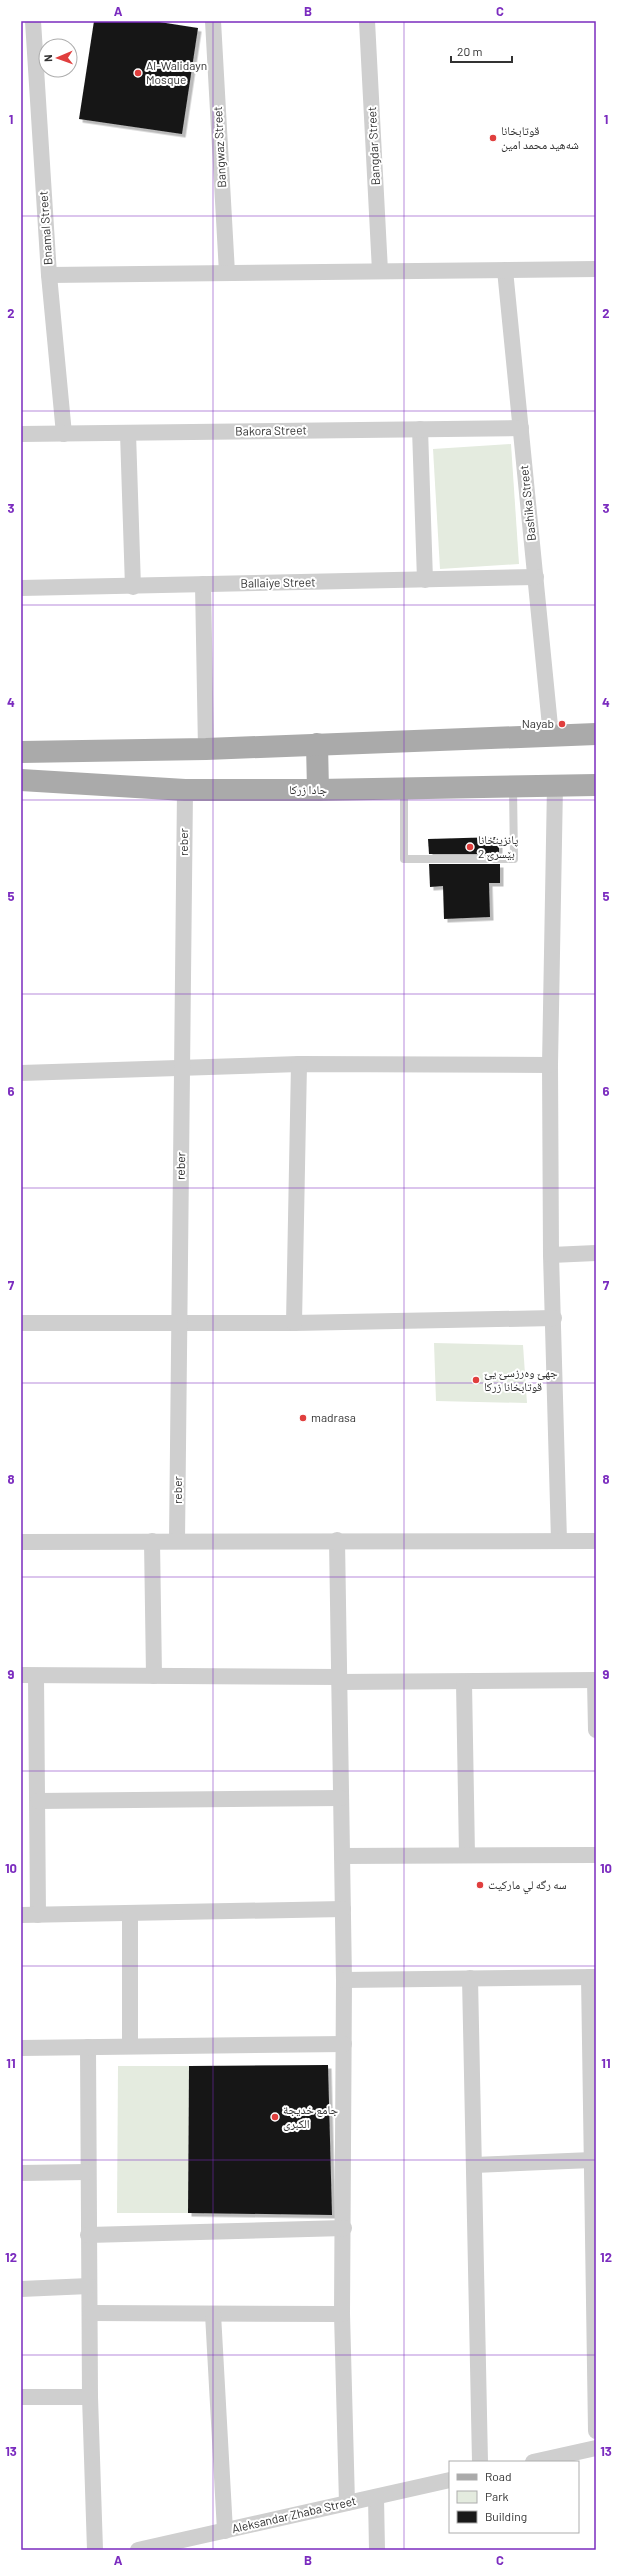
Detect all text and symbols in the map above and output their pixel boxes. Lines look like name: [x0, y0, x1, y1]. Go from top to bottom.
text: A: [114, 3, 123, 19]
text: B: [304, 3, 312, 19]
text: C: [496, 3, 504, 19]
north arrow: [38, 38, 78, 78]
scale bar: [451, 38, 512, 64]
text: 20 m: [457, 44, 483, 58]
text: N: [41, 54, 54, 62]
place label: Al-Walidayn Mosque: [146, 58, 207, 86]
marker: Al-Walidayn Mosque: [133, 68, 143, 78]
street label: Bangwaz Street: [210, 106, 228, 188]
street label: Bangdar Street: [364, 106, 382, 186]
text: 1: [9, 111, 13, 127]
text: 1: [604, 111, 608, 127]
place label: قوتابخانا شەهید محمد امین: [501, 123, 579, 152]
marker: قوتابخانا شەهید محمد امین: [488, 133, 498, 143]
street label: Bnamal Street: [35, 191, 55, 266]
text: 2: [7, 305, 15, 321]
text: 2: [602, 305, 610, 321]
street label: Bakora Street: [235, 422, 307, 438]
street label: Bashika Street: [516, 465, 538, 542]
text: 3: [7, 500, 15, 516]
text: 3: [602, 500, 610, 516]
street label: Ballaiye Street: [240, 574, 316, 590]
text: 4: [7, 694, 15, 710]
text: 4: [602, 694, 610, 710]
place label: Nayab: [522, 716, 554, 730]
marker: Nayab: [557, 719, 567, 729]
street label: جادا زرکا: [289, 782, 327, 797]
street label: reber: [176, 827, 190, 856]
place label: پانزینخانا بێسرێ 2: [478, 832, 519, 861]
marker: پانزینخانا بێسرێ 2: [465, 842, 475, 852]
text: 5: [7, 888, 15, 904]
text: 5: [602, 888, 610, 904]
text: 6: [8, 1083, 15, 1099]
text: 6: [603, 1083, 610, 1099]
street label: reber: [173, 1151, 187, 1180]
text: 7: [8, 1277, 15, 1293]
text: 7: [603, 1277, 610, 1293]
place label: جھێ وەرزسێ یێ قوتابخانا زرکا: [484, 1365, 558, 1394]
marker: جھێ وەرزسێ یێ قوتابخانا زرکا: [471, 1375, 481, 1385]
place label: madrasa: [311, 1410, 356, 1424]
marker: madrasa: [298, 1413, 308, 1423]
text: 8: [7, 1471, 15, 1487]
text: 8: [602, 1471, 610, 1487]
street label: reber: [170, 1475, 184, 1504]
text: 9: [8, 1666, 15, 1682]
text: 9: [603, 1666, 610, 1682]
text: 10: [5, 1860, 17, 1876]
text: 10: [600, 1860, 612, 1876]
place label: سه رگه لي ماركيت: [488, 1877, 567, 1895]
marker: سه رگه لي ماركيت: [475, 1880, 485, 1890]
text: 11: [6, 2055, 16, 2071]
text: 11: [601, 2055, 611, 2071]
place label: جامع خدیجة الکبری: [283, 2102, 338, 2131]
marker: جامع خدیجة الکبری: [270, 2112, 280, 2122]
text: 12: [5, 2249, 17, 2265]
text: 12: [600, 2249, 612, 2265]
text: 13: [5, 2443, 17, 2459]
text: 13: [600, 2443, 612, 2459]
legend: [449, 2461, 579, 2533]
text: Road: [485, 2469, 512, 2483]
text: Park: [485, 2489, 509, 2503]
street label: Aleksandar Zhaba Street: [230, 2493, 357, 2535]
text: Building: [485, 2509, 527, 2523]
text: A: [114, 2552, 123, 2568]
text: B: [304, 2552, 312, 2568]
text: C: [496, 2552, 504, 2568]

